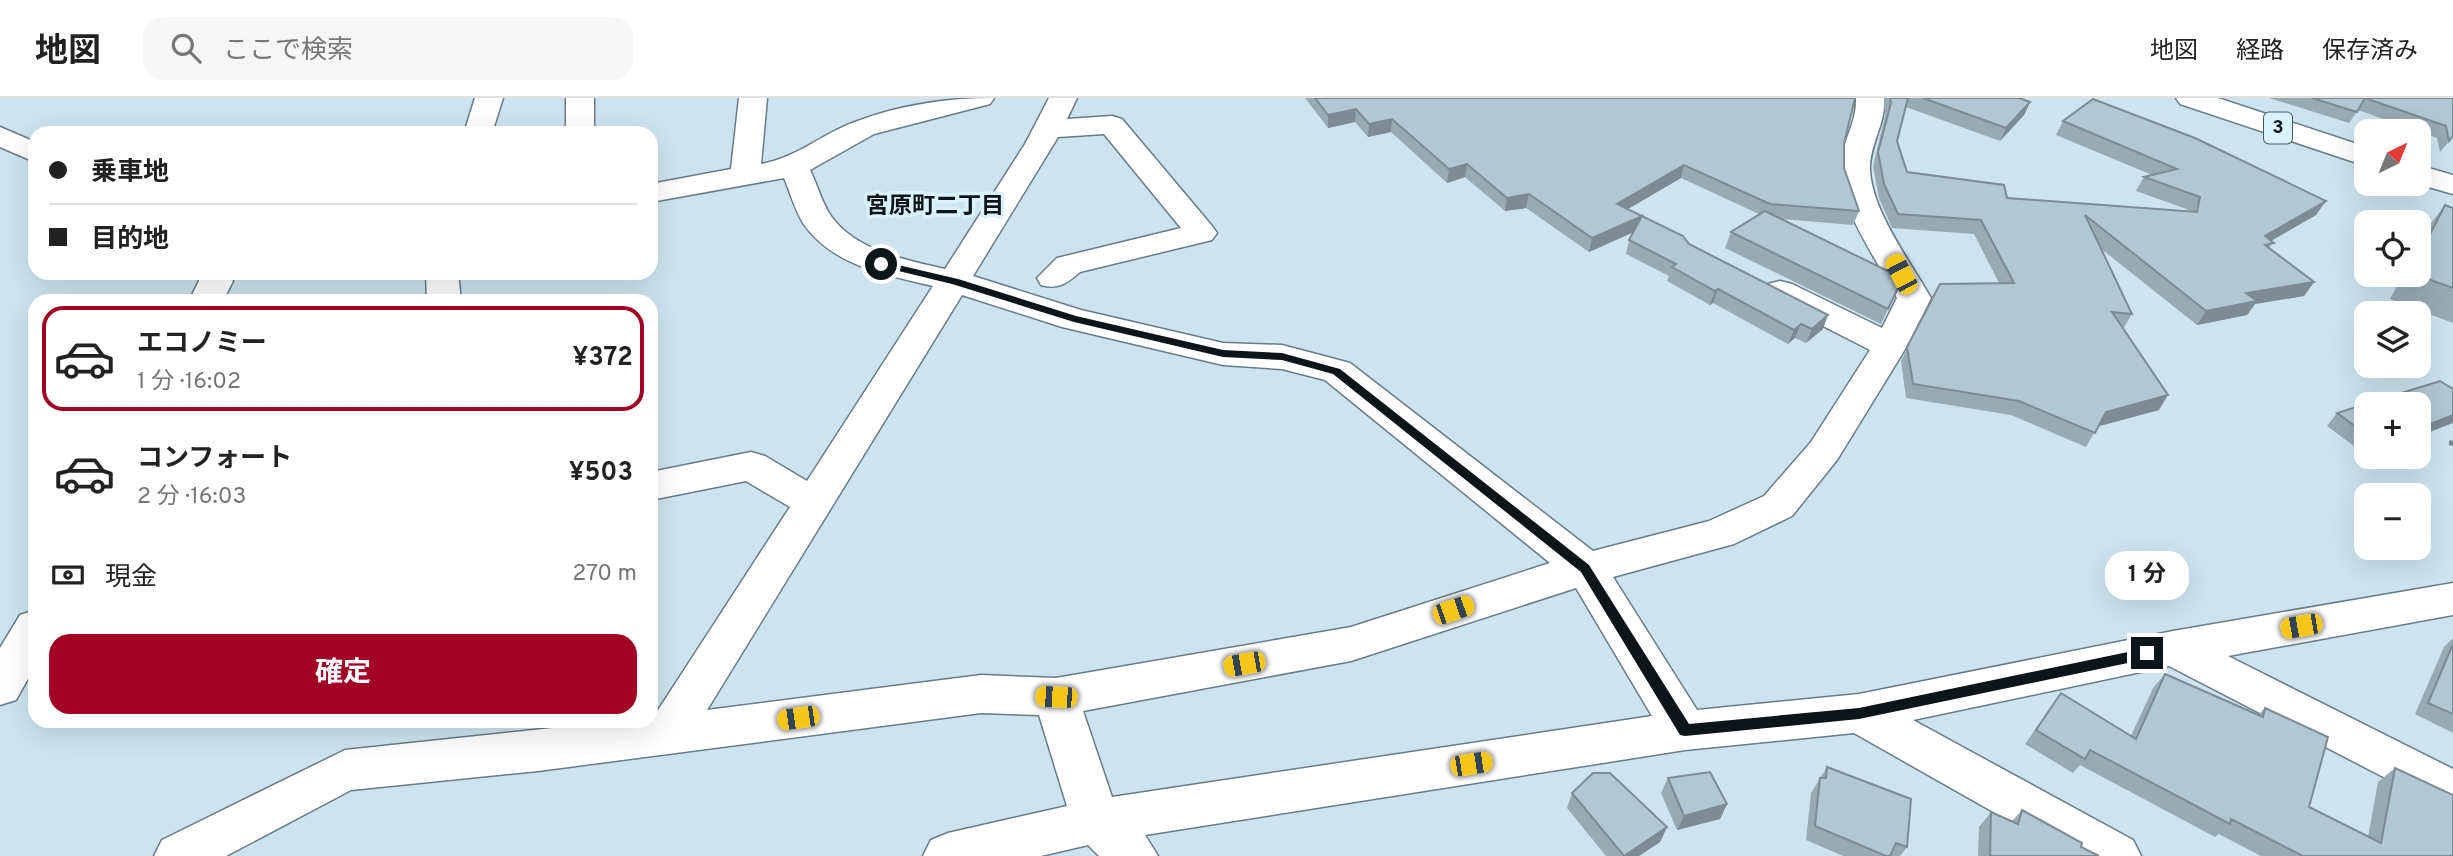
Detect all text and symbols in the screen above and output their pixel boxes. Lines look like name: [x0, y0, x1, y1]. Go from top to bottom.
search box: [143, 17, 633, 80]
icon: search: [167, 29, 205, 67]
text: 地図: [35, 32, 101, 74]
text: ここで検索: [223, 35, 353, 68]
text: 地図: [2150, 37, 2198, 67]
text: 経路: [2236, 37, 2284, 67]
text: 保存済み: [2322, 37, 2418, 67]
road number: 3: [2264, 112, 2292, 144]
north arrow: [2354, 119, 2431, 196]
map controls: [2354, 119, 2431, 560]
text: 乗車地: [91, 157, 169, 190]
district label: 宮原町二丁目: [866, 193, 1004, 222]
button: locate: [2354, 210, 2431, 287]
text: 目的地: [91, 224, 169, 257]
route start: [865, 248, 897, 280]
car: [1882, 251, 1921, 297]
button: layers: [2354, 301, 2431, 378]
icon: car: [53, 327, 116, 390]
text: エコノミー: [137, 328, 267, 361]
text: ¥372: [573, 342, 633, 375]
text: 1 分 · 16:02: [137, 368, 241, 397]
button: +: [2354, 392, 2431, 469]
icon: car: [53, 442, 116, 505]
text: コンフォート: [137, 443, 292, 476]
text: ¥503: [569, 457, 633, 490]
text: 2 分 · 16:03: [137, 483, 246, 512]
button: −: [2354, 483, 2431, 560]
callout: 1 分: [2105, 552, 2189, 601]
icon: cash: [49, 556, 87, 594]
text: 270 m: [572, 560, 637, 589]
text: 1 分: [2128, 561, 2166, 590]
text: 現金: [105, 562, 157, 595]
car: [1430, 593, 1477, 627]
car: [2279, 612, 2324, 640]
button: 確定: [49, 634, 637, 714]
route end: [2131, 637, 2163, 669]
car: [1222, 650, 1267, 678]
car: [1035, 686, 1078, 708]
car: [776, 705, 821, 731]
car: [1449, 750, 1494, 778]

